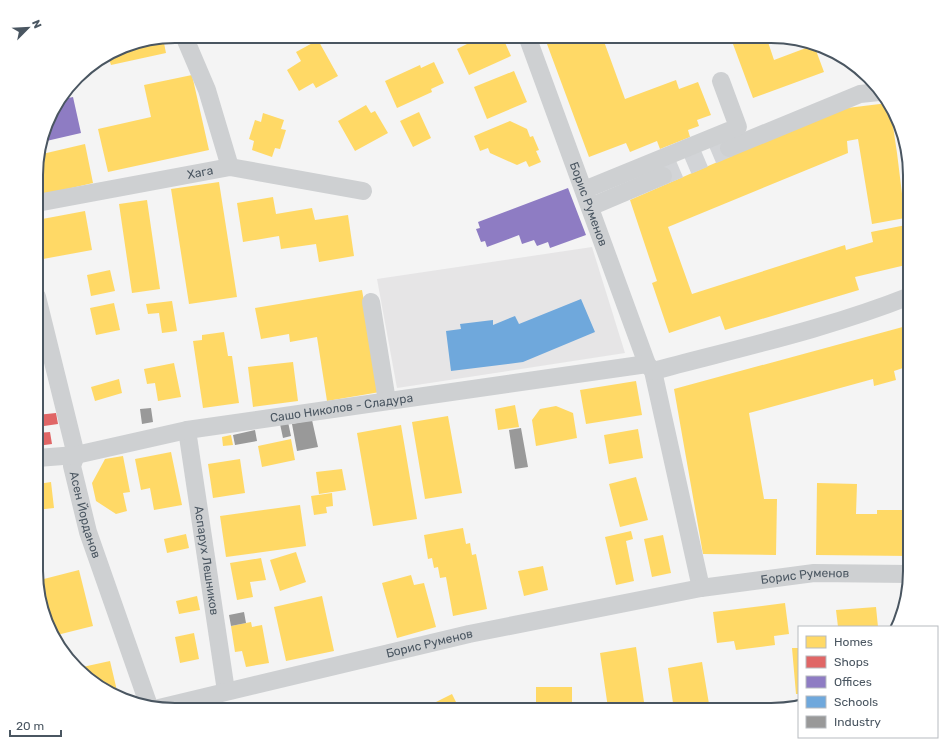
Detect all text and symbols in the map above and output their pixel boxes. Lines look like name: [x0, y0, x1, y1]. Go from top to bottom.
north arrow: [8, 8, 48, 48]
text: N: [29, 18, 44, 30]
street label: Борис Руменов: [567, 160, 610, 248]
street label: Хага: [186, 163, 214, 182]
street label: Сашо Николов - Сладура: [269, 391, 414, 425]
street label: Асен Йорданов: [67, 470, 104, 560]
street label: Аспарух Лешников: [191, 505, 222, 616]
street label: Борис Руменов: [760, 566, 850, 587]
street label: Борис Руменов: [385, 626, 474, 661]
legend: [798, 626, 938, 738]
text: Homes: [834, 635, 873, 649]
text: Shops: [834, 655, 869, 669]
text: Offices: [834, 675, 872, 689]
text: Schools: [834, 695, 878, 709]
scale bar: [10, 712, 61, 738]
text: Industry: [834, 715, 881, 729]
text: 20 m: [16, 719, 44, 733]

